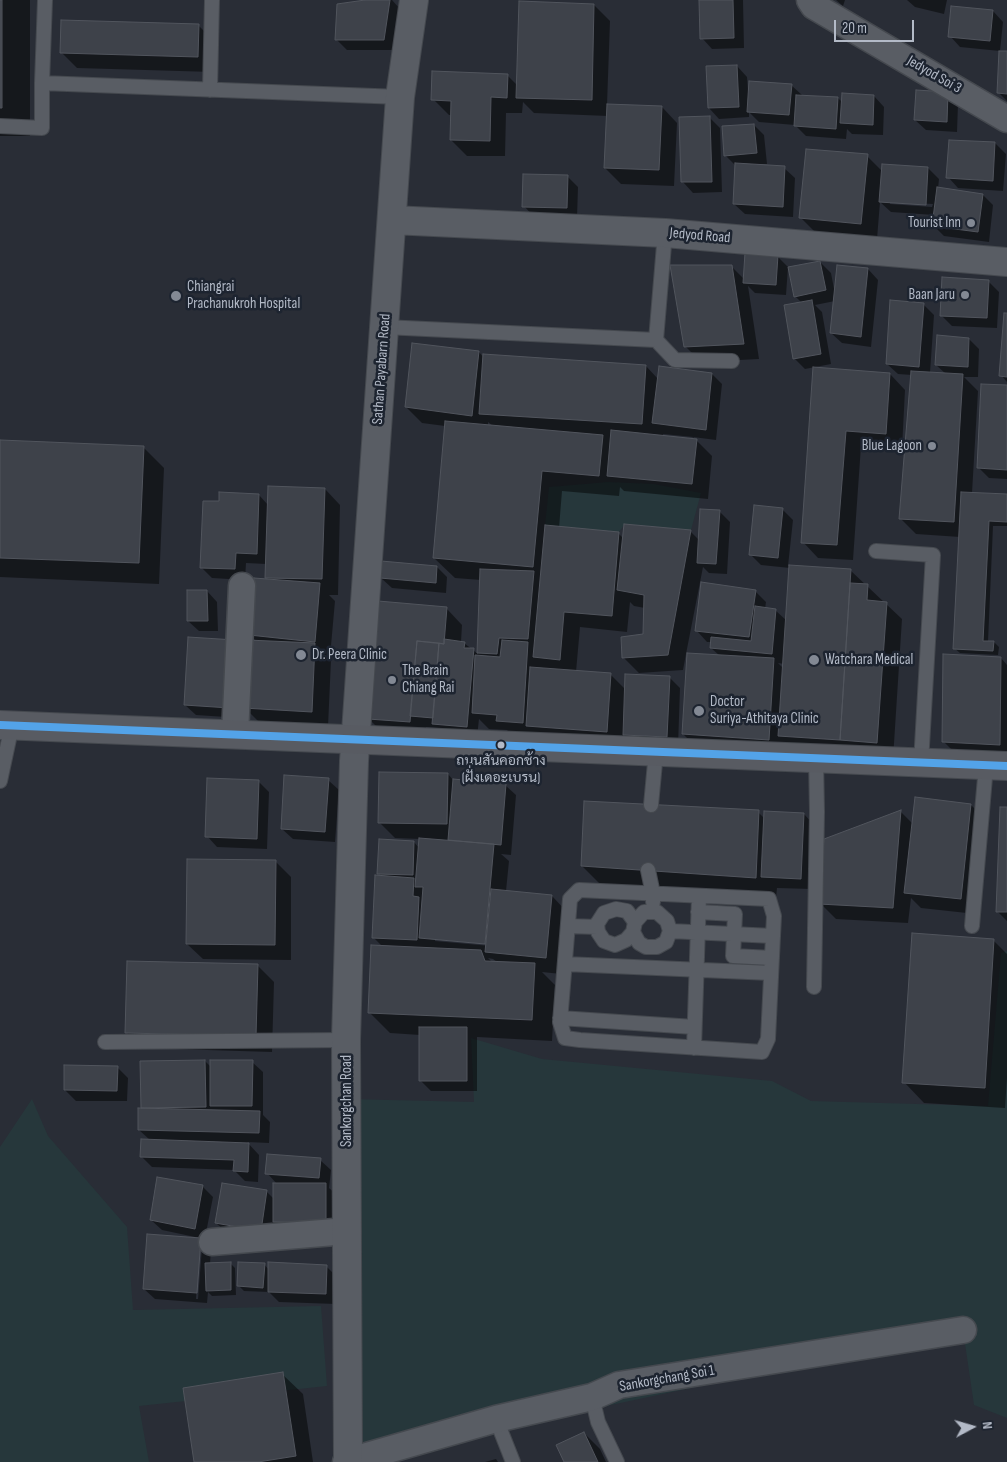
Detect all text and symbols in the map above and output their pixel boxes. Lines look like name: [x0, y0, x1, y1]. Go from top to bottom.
scale bar: [837, 10, 917, 42]
text: 20 m: [842, 19, 867, 38]
street label: Jedyod Soi 3: [904, 52, 964, 98]
place label: Tourist Inn: [908, 214, 961, 232]
marker: Tourist Inn: [965, 217, 977, 229]
street label: Jedyod Road: [669, 224, 731, 248]
place label: Chiangrai Prachanukroh Hospital: [187, 278, 300, 313]
place label: Baan Jaru: [909, 286, 955, 304]
marker: Chiangrai Prachanukroh Hospital: [169, 289, 183, 303]
marker: Baan Jaru: [959, 289, 971, 301]
street label: Sathan Payabarn Road: [369, 313, 395, 425]
place label: Blue Lagoon: [862, 437, 922, 455]
marker: Blue Lagoon: [926, 440, 938, 452]
place label: Dr. Peera Clinic: [312, 646, 387, 664]
marker: Dr. Peera Clinic: [294, 648, 308, 662]
place label: Watchara Medical: [825, 651, 913, 669]
marker: Watchara Medical: [807, 653, 821, 667]
place label: The Brain Chiang Rai: [402, 662, 454, 697]
marker: The Brain Chiang Rai: [386, 674, 398, 686]
place label: Doctor Suriya-Athitaya Clinic: [710, 693, 819, 728]
marker: Doctor Suriya-Athitaya Clinic: [692, 704, 706, 718]
marker: ถนนสันคอกช้าง (ฝั่งเดอะเบรน): [496, 740, 506, 750]
place label: ถนนสันคอกช้าง (ฝั่งเดอะเบรน): [456, 753, 546, 786]
street label: Sankorgchan Road: [338, 1055, 356, 1147]
street label: Sankorgchang Soi 1: [618, 1362, 716, 1396]
north arrow: [947, 1402, 997, 1452]
text: N: [979, 1421, 996, 1430]

